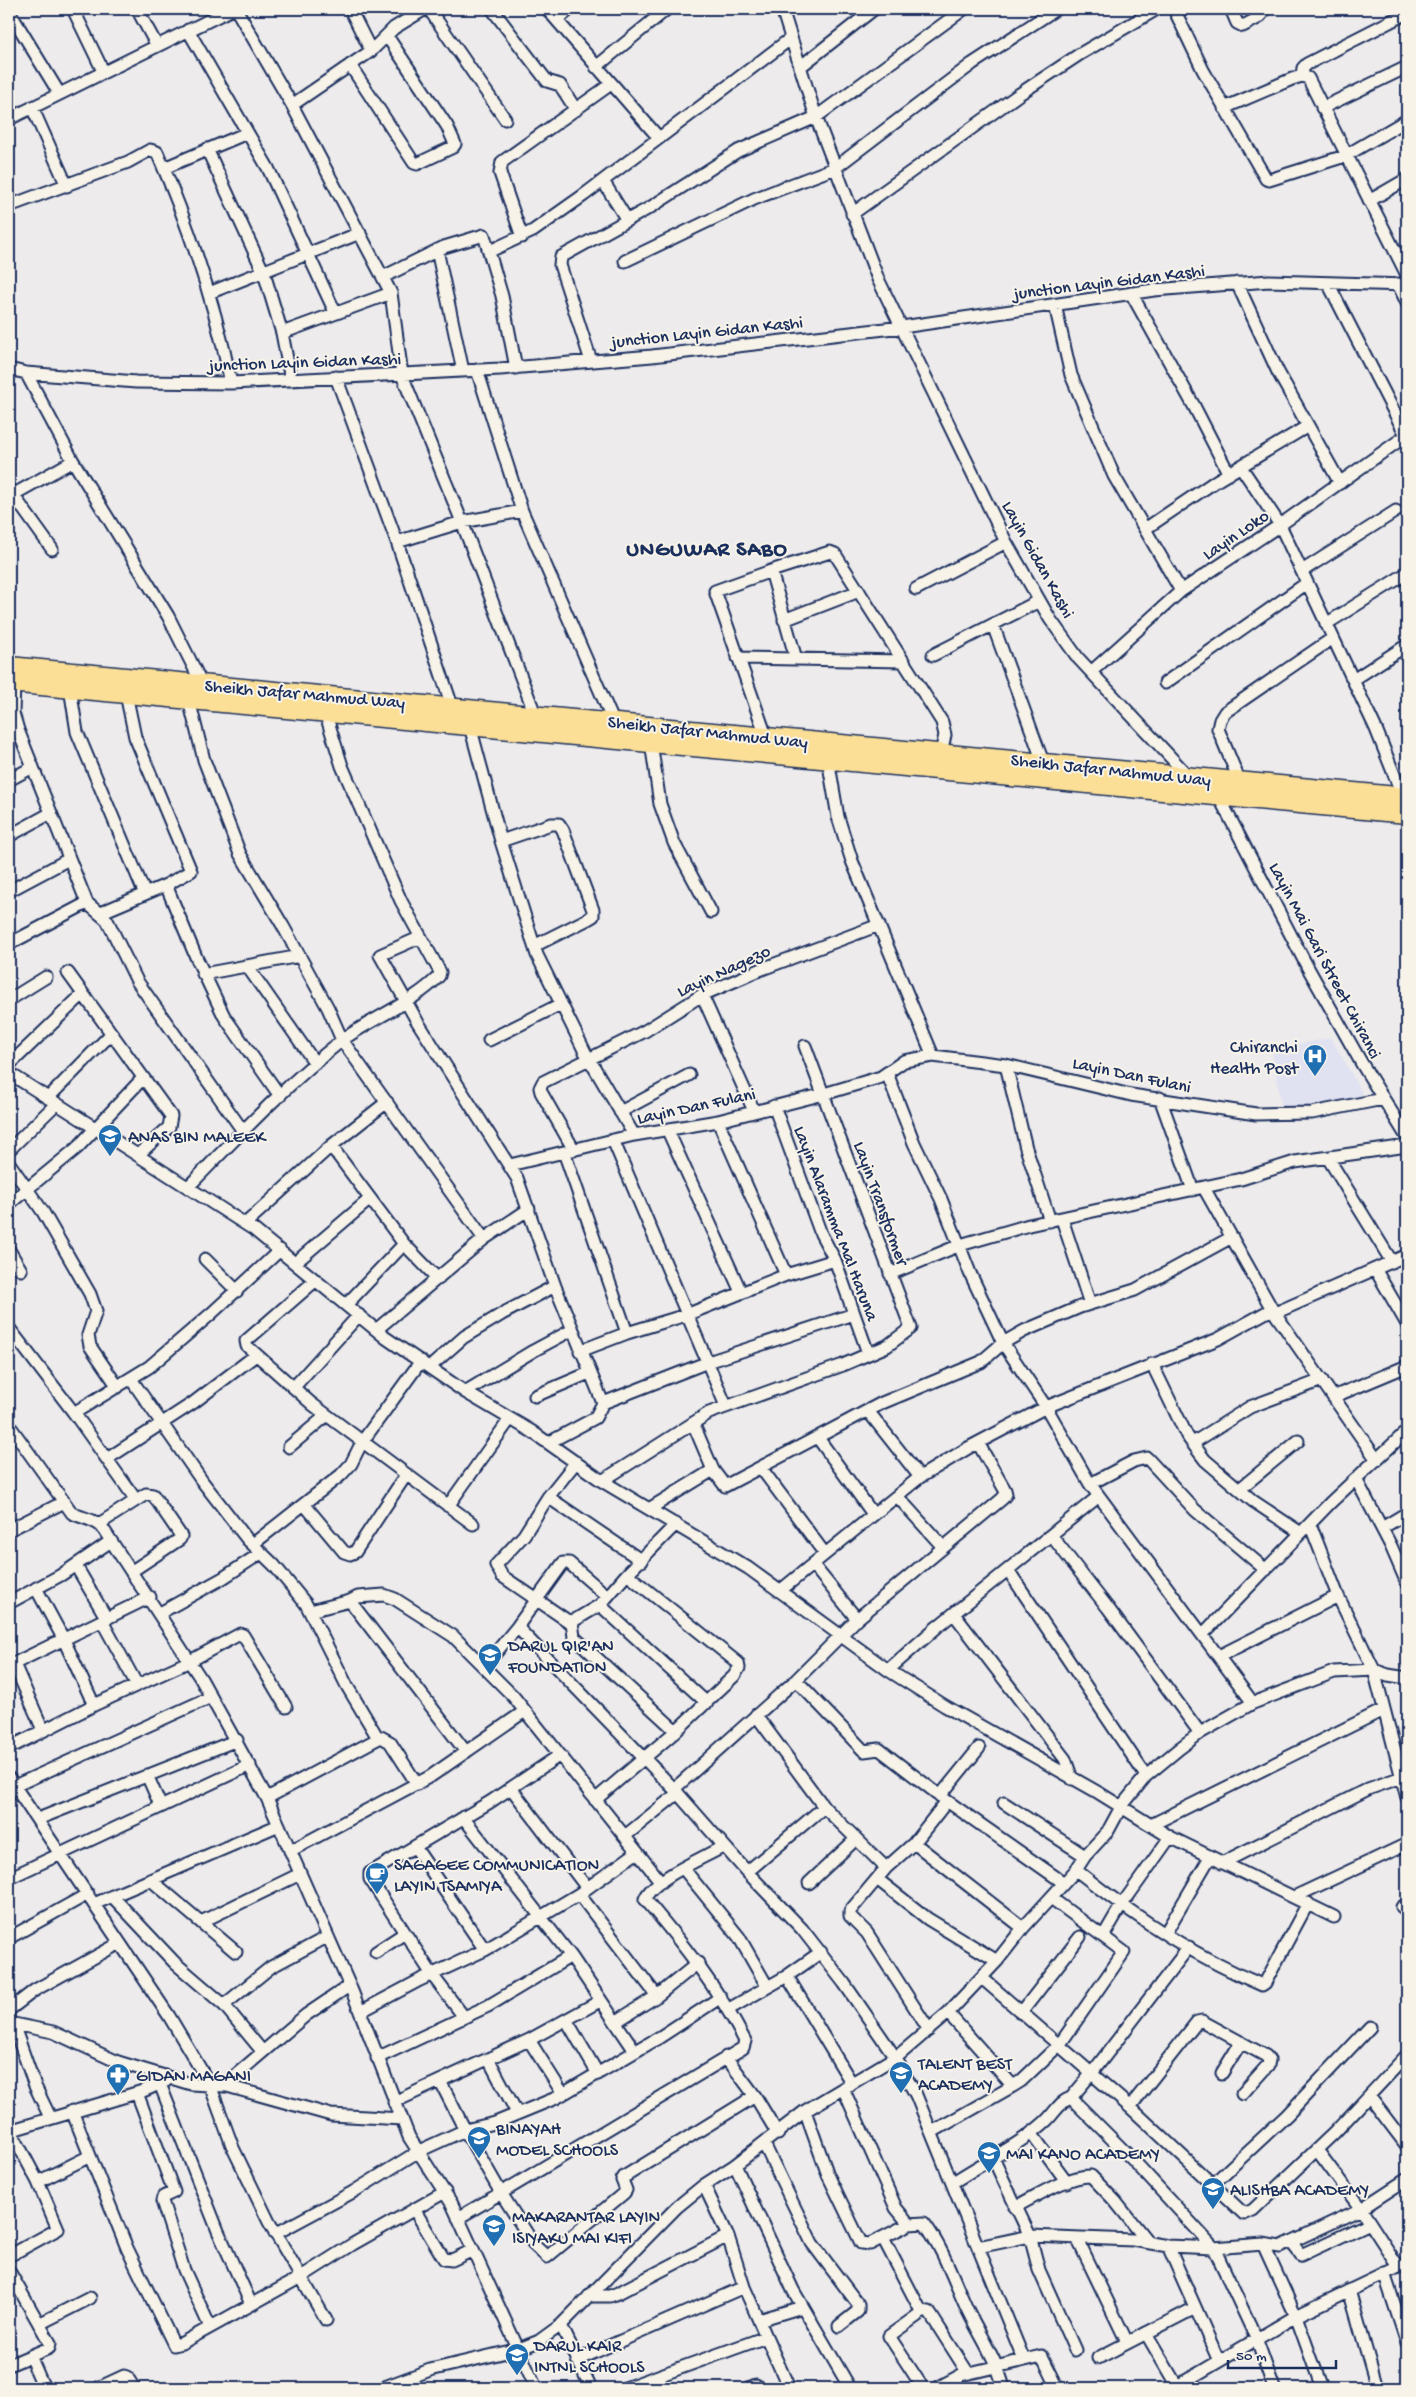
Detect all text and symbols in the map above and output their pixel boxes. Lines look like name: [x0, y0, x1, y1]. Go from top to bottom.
street label: junction Layin Gidan Kashi: [1009, 261, 1206, 306]
street label: junction Layin Gidan Kashi: [607, 313, 804, 354]
street label: junction Layin Gidan Kashi: [205, 350, 402, 377]
street label: Layin Gidan Kashi: [996, 498, 1078, 623]
street label: Layin Loko: [1199, 506, 1274, 566]
district label: UNGUWAR SABO: [626, 538, 788, 564]
street label: Sheikh Jafar Mahmud Way: [204, 676, 406, 715]
street label: Sheikh Jafar Mahmud Way: [607, 713, 809, 754]
street label: Sheikh Jafar Mahmud Way: [1010, 751, 1212, 792]
street label: Layin Mai Gari Street Chiranci: [1263, 859, 1385, 1063]
street label: Layin Nagezo: [674, 941, 774, 1003]
place label: Chiranchi Health Post: [1210, 1038, 1300, 1080]
hospital icon: Chiranchi Health Post: [1302, 1043, 1328, 1077]
street label: Layin Dan Fulani: [1070, 1054, 1193, 1099]
street label: Layin Dan Fulani: [635, 1085, 758, 1130]
school or university icon: ANAS BIN MALEEK: [97, 1123, 123, 1157]
street label: Layin Alaramma Mal Haruna: [788, 1123, 882, 1325]
place label: ANAS BIN MALEEK: [128, 1128, 267, 1149]
street label: Layin Transformer: [847, 1139, 912, 1270]
place label: DARUL QIR'AN FOUNDATION: [507, 1637, 614, 1679]
school or university icon: DARUL QIR'AN FOUNDATION: [477, 1642, 503, 1676]
place label: SAGAGEE COMMUNICATION LAYIN TSAMIYA: [394, 1856, 599, 1898]
cafe icon: SAGAGEE COMMUNICATION LAYIN TSAMIYA: [364, 1861, 390, 1895]
place label: TALENT BEST ACADEMY: [917, 2055, 1013, 2097]
school or university icon: TALENT BEST ACADEMY: [888, 2060, 914, 2094]
pharmacy icon: GIDAN MAGANI: [105, 2062, 131, 2096]
place label: GIDAN MAGANI: [136, 2067, 251, 2088]
place label: BINAYAH MODEL SCHOOLS: [495, 2120, 619, 2162]
school or university icon: BINAYAH MODEL SCHOOLS: [466, 2125, 492, 2159]
school or university icon: MAI KANO ACADEMY: [976, 2140, 1002, 2174]
place label: MAI KANO ACADEMY: [1006, 2145, 1160, 2166]
school or university icon: ALISHBA ACADEMY: [1200, 2176, 1226, 2210]
place label: ALISHBA ACADEMY: [1230, 2181, 1369, 2202]
place label: MAKARANTAR LAYIN ISIYAKU MAI KIFI: [512, 2208, 660, 2250]
school or university icon: MAKARANTAR LAYIN ISIYAKU MAI KIFI: [481, 2213, 507, 2247]
place label: DARUL KAIR INTNL SCHOOLS: [533, 2337, 645, 2379]
scale bar: [1228, 2337, 1336, 2369]
school or university icon: DARUL KAIR INTNL SCHOOLS: [504, 2342, 530, 2376]
text: 50 m: [1236, 2348, 1267, 2366]

